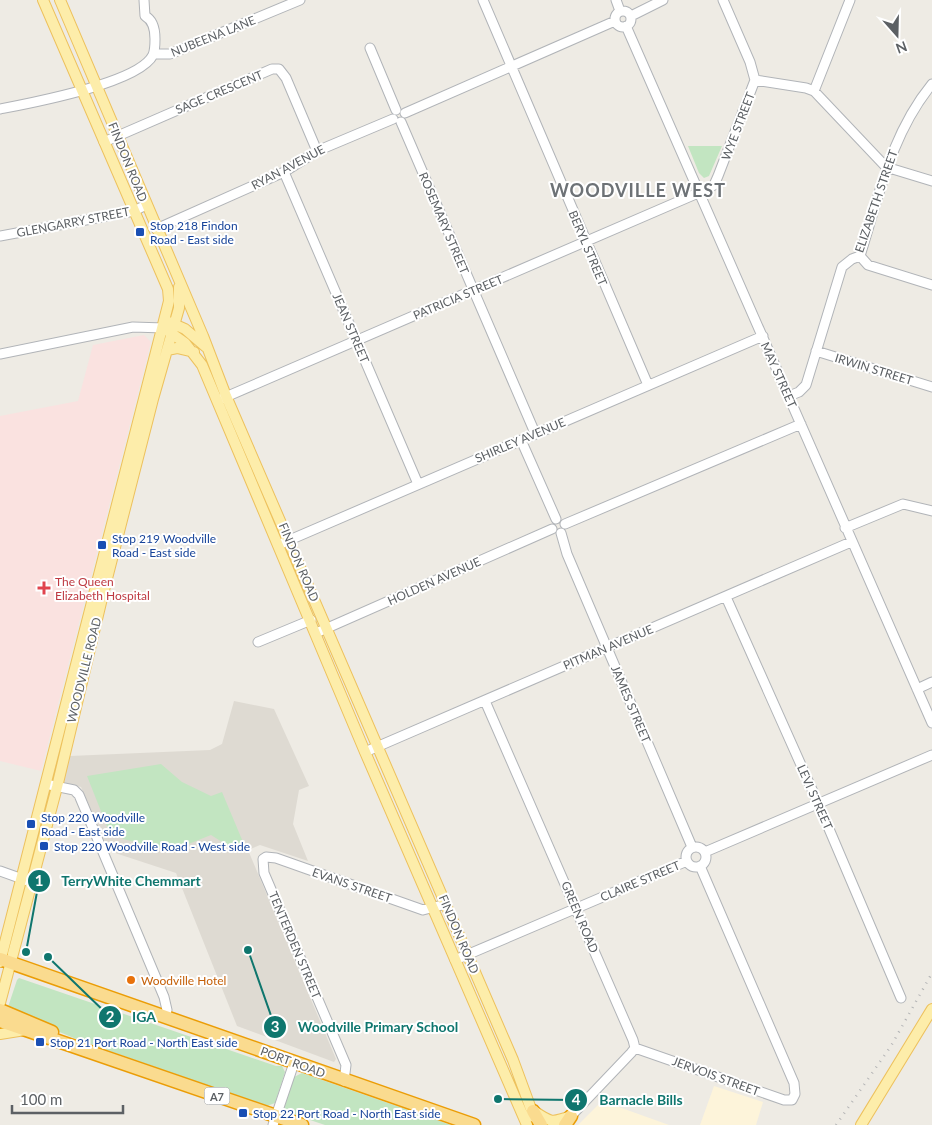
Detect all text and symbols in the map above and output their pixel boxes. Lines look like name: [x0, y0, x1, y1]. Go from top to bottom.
north arrow: [872, 10, 922, 60]
street label: NUBEENA LANE: [168, 12, 258, 60]
text: N: [894, 38, 910, 58]
street label: SAGE CRESCENT: [173, 67, 265, 117]
street label: WYE STREET: [718, 90, 758, 162]
street label: FINDON ROAD: [105, 120, 151, 204]
street label: RYAN AVENUE: [249, 141, 327, 193]
street label: ELIZABETH STREET: [851, 148, 901, 254]
street label: ROSEMARY STREET: [416, 170, 472, 276]
district label: WOODVILLE WEST: [550, 179, 726, 201]
street label: GLENGARRY STREET: [15, 204, 131, 240]
street label: BERYL STREET: [565, 208, 611, 288]
place label: Stop 218 Findon Road - East side: [150, 218, 238, 247]
marker: Stop 218 Findon Road - East side: [134, 226, 146, 238]
street label: PATRICIA STREET: [411, 271, 505, 323]
street label: JEAN STREET: [330, 291, 372, 365]
street label: MAY STREET: [758, 340, 800, 410]
street label: IRWIN STREET: [833, 350, 915, 388]
street label: SHIRLEY AVENUE: [473, 414, 568, 466]
street label: FINDON ROAD: [276, 520, 322, 604]
place label: Stop 219 Woodville Road - East side: [112, 531, 216, 560]
marker: Stop 219 Woodville Road - East side: [96, 539, 108, 551]
street label: HOLDEN AVENUE: [385, 554, 483, 608]
place label: The Queen Elizabeth Hospital: [55, 574, 150, 603]
marker: The Queen Elizabeth Hospital: [37, 581, 51, 595]
street label: WOODVILLE ROAD: [64, 616, 104, 724]
street label: PITMAN AVENUE: [561, 621, 655, 673]
street label: JAMES STREET: [608, 663, 654, 745]
street label: LEVI STREET: [794, 762, 836, 832]
place label: Stop 220 Woodville Road - East side: [41, 810, 145, 839]
marker: Stop 220 Woodville Road - East side: [25, 818, 37, 830]
place label: Stop 220 Woodville Road - West side: [54, 839, 250, 854]
marker: Stop 220 Woodville Road - West side: [38, 840, 50, 852]
street label: CLAIRE STREET: [598, 857, 682, 905]
street label: EVANS STREET: [310, 864, 394, 906]
callout: TerryWhite Chemmart: [26, 866, 211, 895]
text: 1: [35, 871, 43, 889]
text: TerryWhite Chemmart: [61, 872, 202, 889]
street label: GREEN ROAD: [558, 879, 602, 955]
street label: TENTERDEN STREET: [266, 889, 324, 1001]
street label: FINDON ROAD: [436, 892, 482, 976]
place label: Woodville Hotel: [141, 973, 226, 988]
marker: Woodville Hotel: [125, 974, 137, 986]
callout: IGA: [97, 1003, 166, 1032]
text: 2: [106, 1007, 115, 1025]
text: IGA: [132, 1008, 156, 1025]
callout: Woodville Primary School: [263, 1012, 468, 1041]
text: 3: [271, 1017, 279, 1035]
text: Woodville Primary School: [298, 1018, 458, 1035]
place label: Stop 21 Port Road - North East side: [50, 1035, 238, 1050]
marker: Stop 21 Port Road - North East side: [34, 1036, 46, 1048]
street label: PORT ROAD: [259, 1043, 327, 1081]
street label: JERVOIS STREET: [670, 1053, 762, 1099]
scale bar: [12, 1082, 124, 1114]
callout: Barnacle Bills: [564, 1085, 692, 1114]
road number: A7: [204, 1088, 230, 1104]
text: 100 m: [20, 1090, 62, 1108]
text: 4: [572, 1090, 581, 1108]
text: Barnacle Bills: [599, 1091, 683, 1108]
place label: Stop 22 Port Road - North East side: [253, 1106, 441, 1121]
marker: Stop 22 Port Road - North East side: [237, 1107, 249, 1119]

